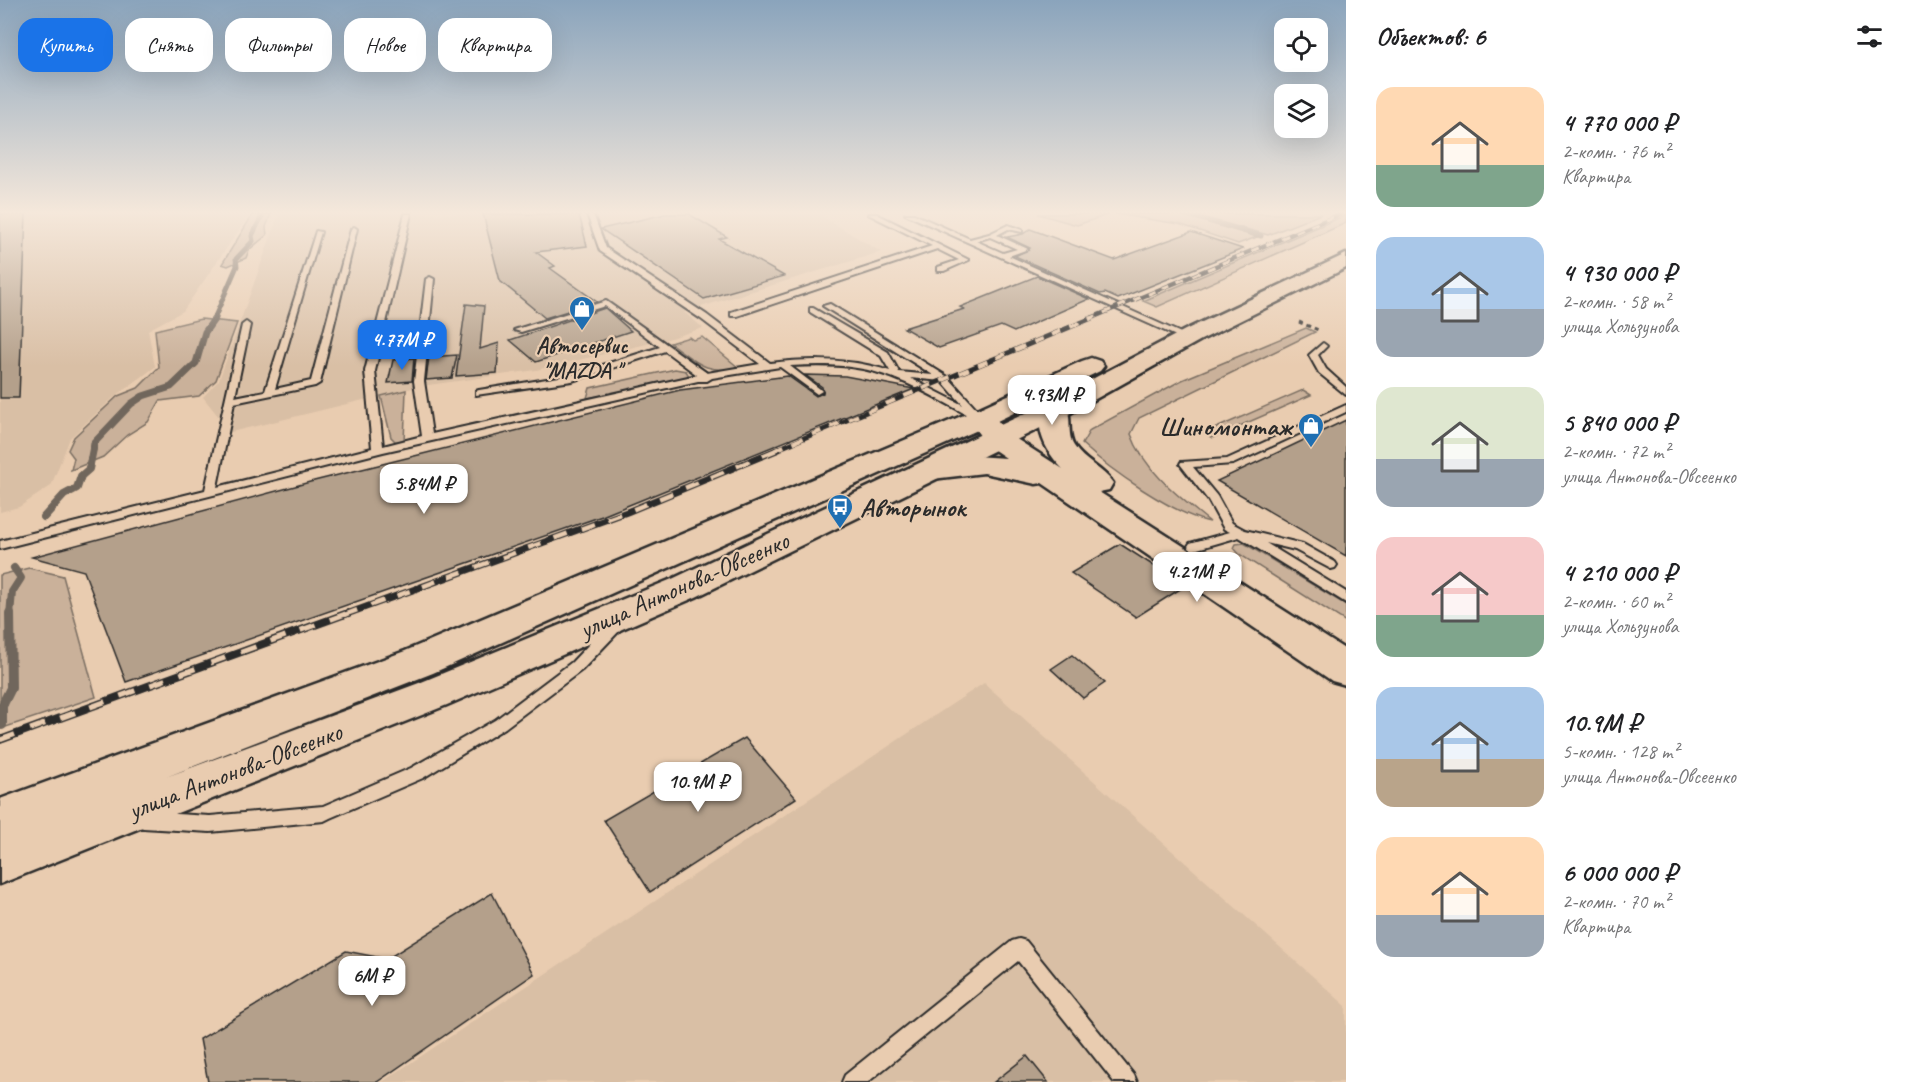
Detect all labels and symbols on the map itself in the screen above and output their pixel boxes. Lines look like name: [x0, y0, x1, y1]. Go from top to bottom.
shop icon: Автосервис "MAZDA ": [567, 294, 597, 332]
pin: 4.77M ₽: [347, 320, 457, 371]
place label: Автосервис "MAZDA ": [536, 332, 629, 385]
pin: 4.93M ₽: [997, 375, 1107, 426]
place label: Шиномонтаж: [1159, 410, 1295, 443]
shop icon: Шиномонтаж: [1296, 411, 1326, 449]
pin: 5.84M ₽: [369, 464, 479, 515]
place label: Авторынок: [860, 491, 967, 524]
bus stop icon: Авторынок: [825, 492, 855, 530]
street label: улица Антонова-Овсеенко: [572, 523, 796, 647]
pin: 4.21M ₽: [1142, 552, 1252, 603]
street label: улица Антонова-Овсеенко: [122, 714, 348, 828]
pin: 10.9M ₽: [643, 762, 753, 813]
pin: 6M ₽: [336, 956, 408, 1007]

